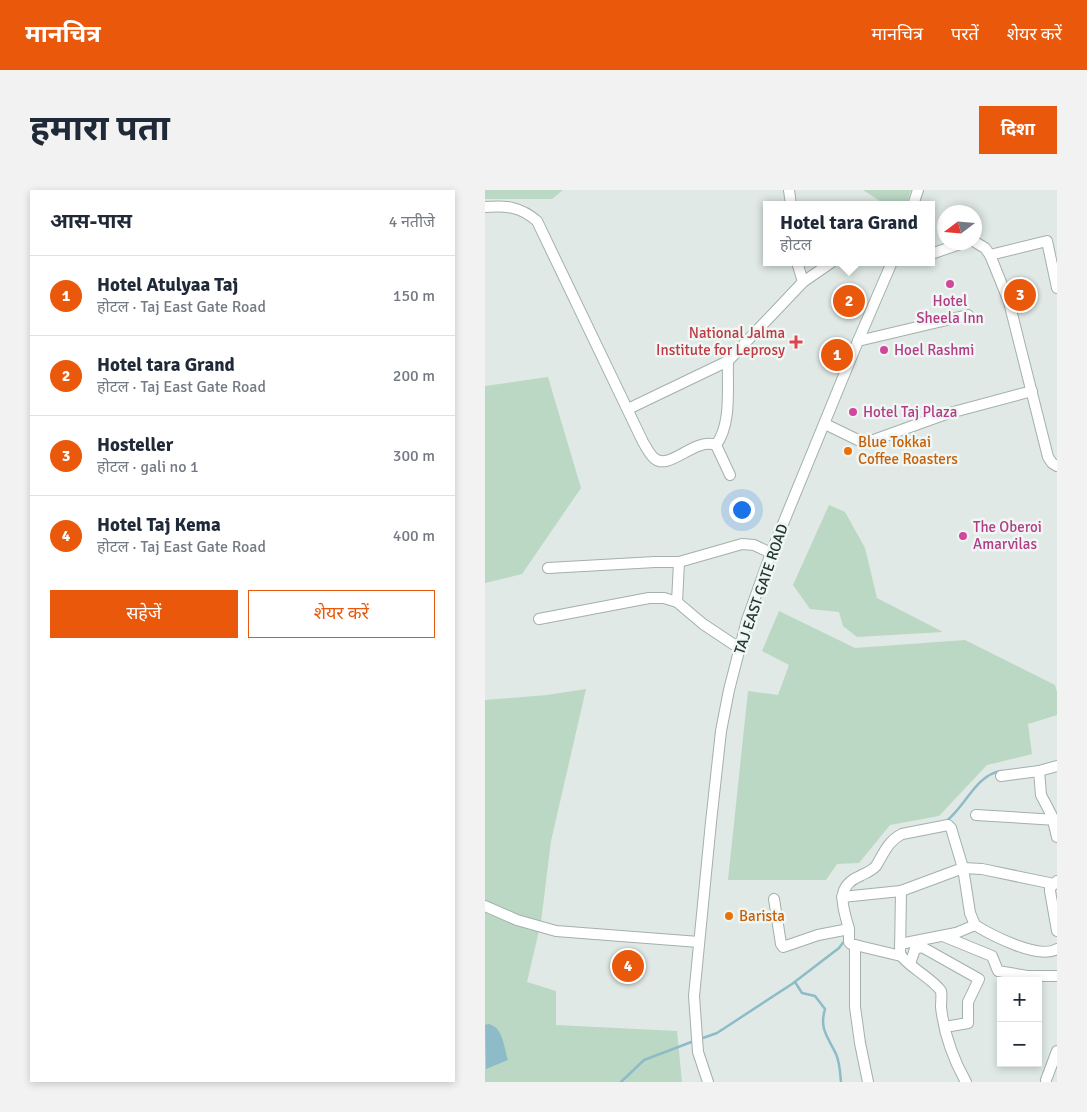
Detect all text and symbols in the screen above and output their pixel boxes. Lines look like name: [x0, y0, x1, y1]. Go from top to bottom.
text: मानचित्र: [25, 19, 101, 49]
text: मानचित्र: [871, 23, 923, 45]
text: परतें: [951, 23, 979, 45]
text: शेयर करें: [1007, 23, 1062, 45]
button: दिशा: [979, 106, 1057, 154]
text: हमारा पता: [30, 107, 170, 150]
popup: [763, 201, 935, 266]
north arrow: [937, 205, 982, 250]
text: आस-पास: [50, 208, 132, 234]
text: Hotel tara Grand: [780, 211, 918, 235]
text: 4 नतीजे: [389, 212, 435, 232]
text: होटल: [780, 235, 812, 255]
text: Hotel Atulyaa Taj: [97, 273, 238, 297]
pin: 3: [1004, 276, 1036, 314]
marker: Hotel Sheela Inn: [944, 278, 956, 290]
pin: 2: [833, 282, 865, 320]
text: 1: [62, 286, 70, 306]
text: 150 m: [393, 286, 435, 306]
place label: Hotel Sheela Inn: [916, 292, 984, 327]
text: होटल · Taj East Gate Road: [97, 297, 266, 317]
place label: National Jalma Institute for Leprosy: [656, 324, 785, 359]
marker: National Jalma Institute for Leprosy: [789, 335, 803, 349]
pin: 1: [821, 336, 853, 374]
place label: Hoel Rashmi: [894, 341, 974, 359]
marker: Hoel Rashmi: [878, 344, 890, 356]
text: Hotel tara Grand: [97, 353, 235, 377]
text: 2: [62, 366, 70, 386]
text: 200 m: [393, 366, 435, 386]
text: होटल · Taj East Gate Road: [97, 377, 266, 397]
place label: Hotel Taj Plaza: [863, 403, 957, 421]
marker: Hotel Taj Plaza: [847, 406, 859, 418]
text: Hosteller: [97, 433, 173, 457]
place label: Blue Tokkai Coffee Roasters: [858, 433, 958, 468]
marker: Blue Tokkai Coffee Roasters: [842, 445, 854, 457]
text: 3: [62, 446, 70, 466]
text: 300 m: [393, 446, 435, 466]
text: होटल · gali no 1: [97, 457, 199, 477]
your location: [729, 497, 755, 523]
text: Hotel Taj Kema: [97, 513, 221, 537]
place label: The Oberoi Amarvilas: [973, 518, 1042, 553]
street label: TAJ EAST GATE ROAD: [730, 521, 792, 657]
text: 4: [62, 526, 70, 546]
text: 400 m: [393, 526, 435, 546]
marker: The Oberoi Amarvilas: [957, 530, 969, 542]
text: होटल · Taj East Gate Road: [97, 537, 266, 557]
button: सहेजें: [50, 590, 238, 638]
button: शेयर करें: [248, 590, 435, 638]
place label: Barista: [739, 907, 785, 925]
marker: Barista: [723, 910, 735, 922]
pin: 4: [612, 947, 644, 985]
map controls: [997, 977, 1042, 1067]
button: +: [997, 977, 1042, 1022]
button: −: [997, 1022, 1042, 1067]

